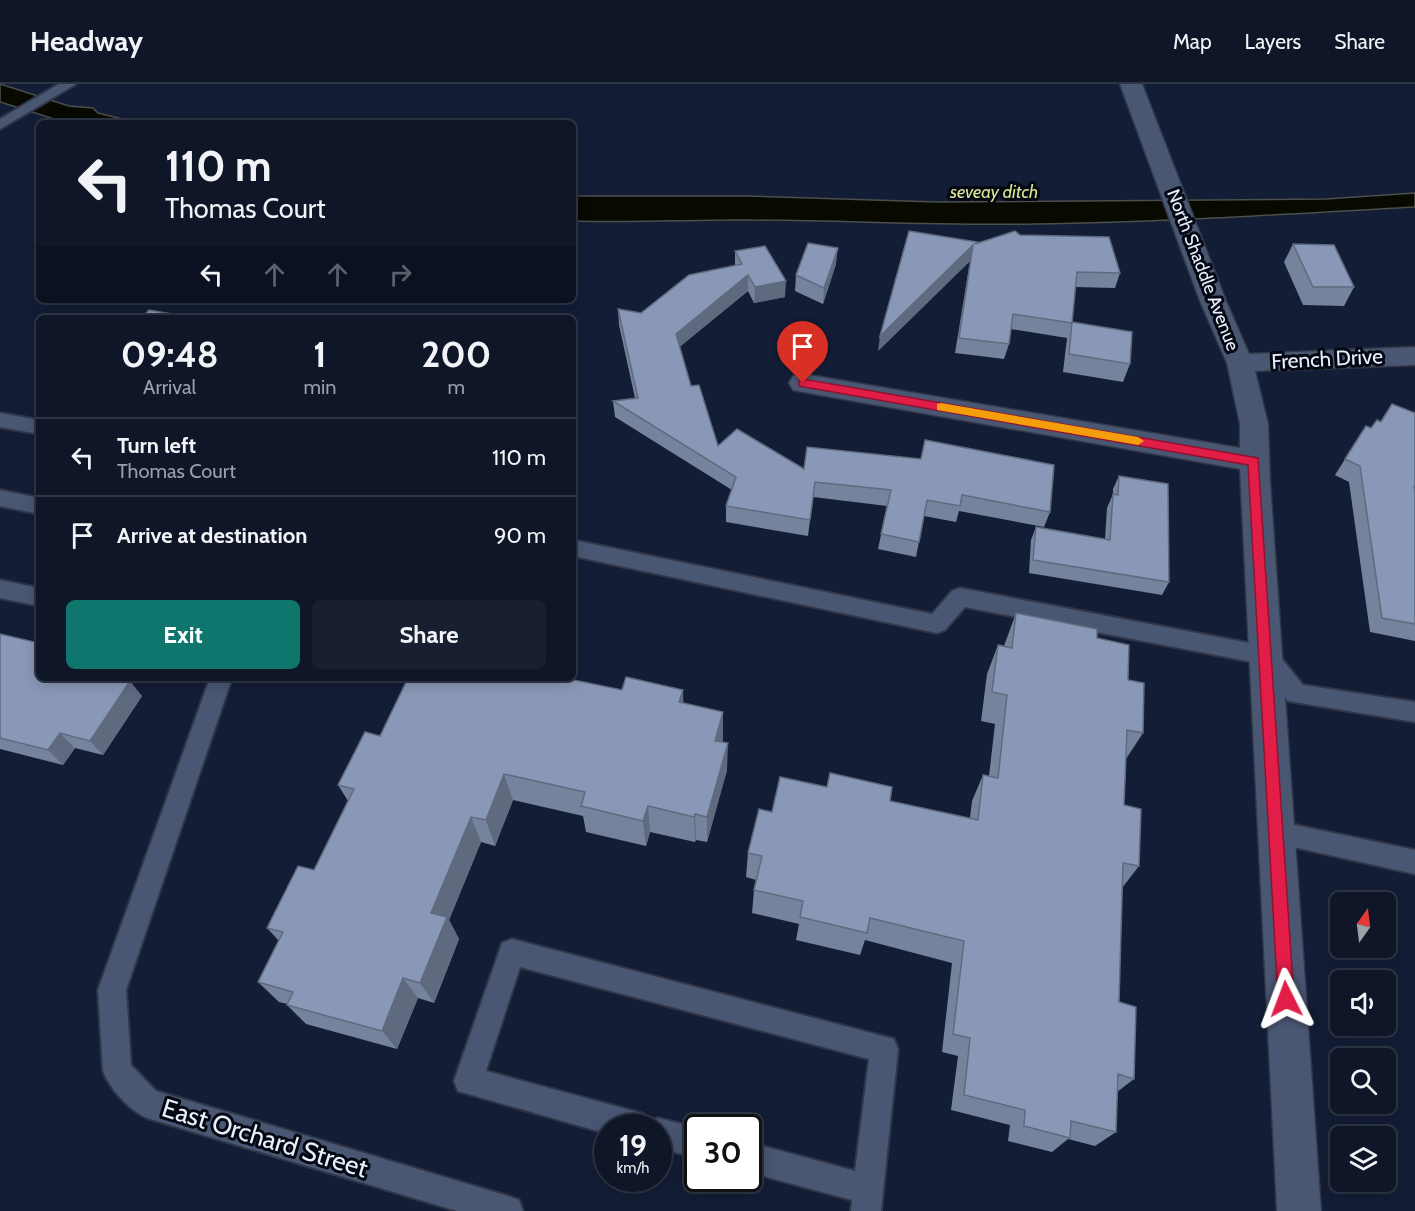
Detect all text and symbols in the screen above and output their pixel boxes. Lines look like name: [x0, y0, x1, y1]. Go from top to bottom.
text: Headway: [30, 24, 143, 58]
text: Map: [1173, 29, 1212, 54]
text: Layers: [1245, 29, 1301, 54]
text: Share: [1334, 29, 1385, 54]
text: 110 m: [165, 140, 272, 192]
icon: left: [66, 144, 144, 222]
water label: seveay ditch: [949, 181, 1038, 203]
street label: North Shaddle Avenue: [1162, 186, 1244, 354]
text: Thomas Court: [165, 192, 326, 225]
icon: left: [195, 258, 228, 291]
icon: ahead: [258, 258, 291, 291]
icon: ahead: [321, 258, 354, 291]
icon: right: [384, 258, 417, 291]
pin: [777, 321, 828, 383]
icon: arrive: [786, 330, 819, 363]
text: 09:48: [121, 332, 219, 376]
text: 1: [313, 332, 327, 376]
text: 200: [421, 332, 491, 376]
street label: French Drive: [1271, 343, 1384, 374]
text: Arrival: [143, 375, 196, 399]
text: min: [303, 375, 336, 399]
text: m: [447, 375, 465, 399]
text: Turn left: [117, 432, 196, 459]
icon: left: [66, 441, 99, 474]
text: 110 m: [492, 444, 546, 471]
text: Thomas Court: [117, 459, 236, 483]
icon: arrive: [66, 519, 99, 552]
text: Arrive at destination: [117, 522, 307, 549]
text: 90 m: [494, 522, 546, 549]
button: Exit: [66, 600, 300, 669]
button: Share: [312, 600, 546, 669]
north arrow: [1330, 892, 1396, 958]
map controls: [1330, 892, 1396, 1192]
position arrow: [1254, 967, 1318, 1031]
button: sound: [1330, 970, 1396, 1036]
button: search: [1330, 1048, 1396, 1114]
street label: East Orchard Street: [158, 1092, 372, 1185]
speed limit sign: 30: [684, 1114, 762, 1192]
button: layers: [1330, 1126, 1396, 1192]
text: 19: [619, 1127, 647, 1164]
text: km/h: [617, 1159, 649, 1177]

